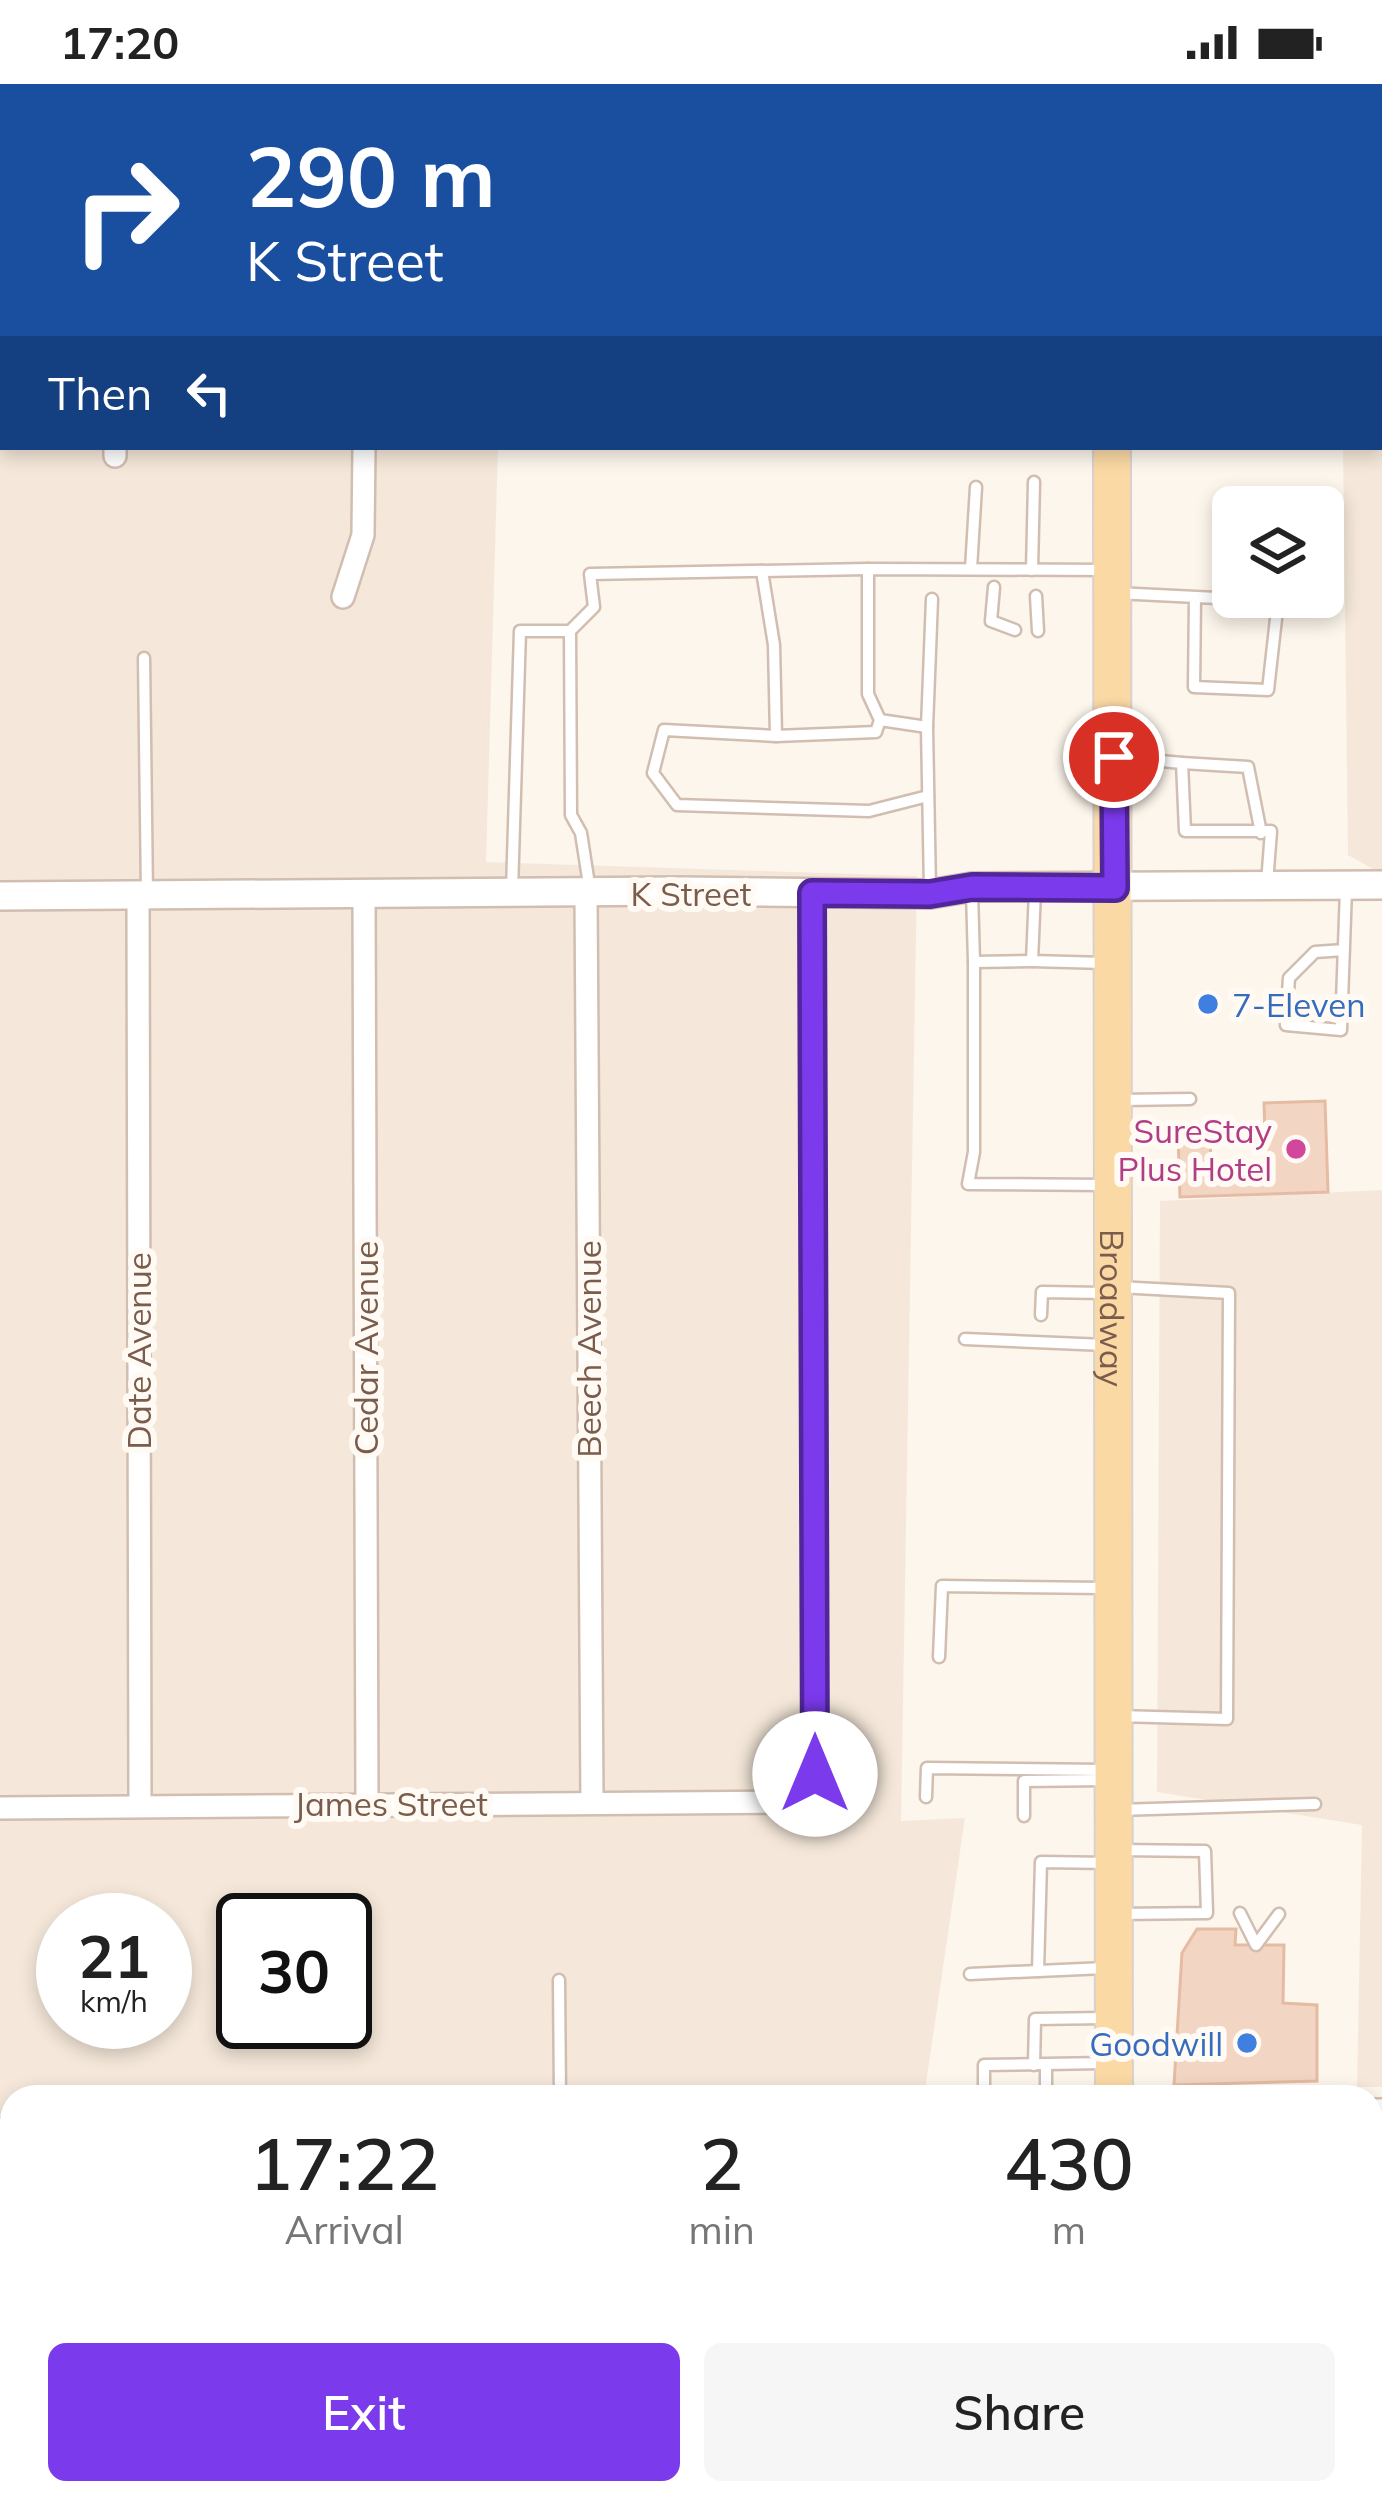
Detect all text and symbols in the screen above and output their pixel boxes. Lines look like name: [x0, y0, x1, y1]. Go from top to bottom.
text: 17:20: [60, 14, 179, 70]
text: 290 m: [246, 123, 496, 228]
icon: right: [48, 132, 204, 288]
text: K Street: [246, 227, 444, 295]
icon: left: [176, 360, 242, 426]
text: Then: [48, 365, 152, 421]
map controls: [1212, 486, 1344, 618]
button: layers: [1212, 486, 1344, 618]
pin: [1063, 706, 1165, 808]
icon: arrive: [1081, 724, 1147, 790]
street label: K Street: [631, 873, 751, 914]
place label: 7-Eleven: [1232, 984, 1366, 1025]
marker: 7-Eleven: [1195, 991, 1221, 1017]
place label: SureStay Plus Hotel: [1117, 1110, 1272, 1189]
marker: SureStay Plus Hotel: [1283, 1136, 1309, 1162]
street label: Broadway: [1092, 1229, 1134, 1388]
street label: Beech Avenue: [568, 1240, 609, 1458]
street label: Cedar Avenue: [345, 1241, 386, 1455]
street label: Date Avenue: [118, 1252, 159, 1450]
position arrow: [752, 1711, 878, 1837]
street label: James Street: [294, 1783, 488, 1824]
speed limit sign: 30: [216, 1893, 372, 2049]
text: 21: [78, 1918, 150, 1993]
text: km/h: [80, 1982, 148, 2020]
place label: Goodwill: [1089, 2023, 1223, 2064]
marker: Goodwill: [1234, 2030, 1260, 2056]
text: 17:22: [249, 2118, 439, 2208]
text: 2: [700, 2118, 743, 2208]
text: 430: [1004, 2118, 1134, 2208]
text: Arrival: [285, 2205, 404, 2254]
text: min: [688, 2205, 755, 2254]
text: m: [1052, 2205, 1086, 2254]
button: Exit: [48, 2343, 680, 2481]
button: Share: [704, 2343, 1335, 2481]

